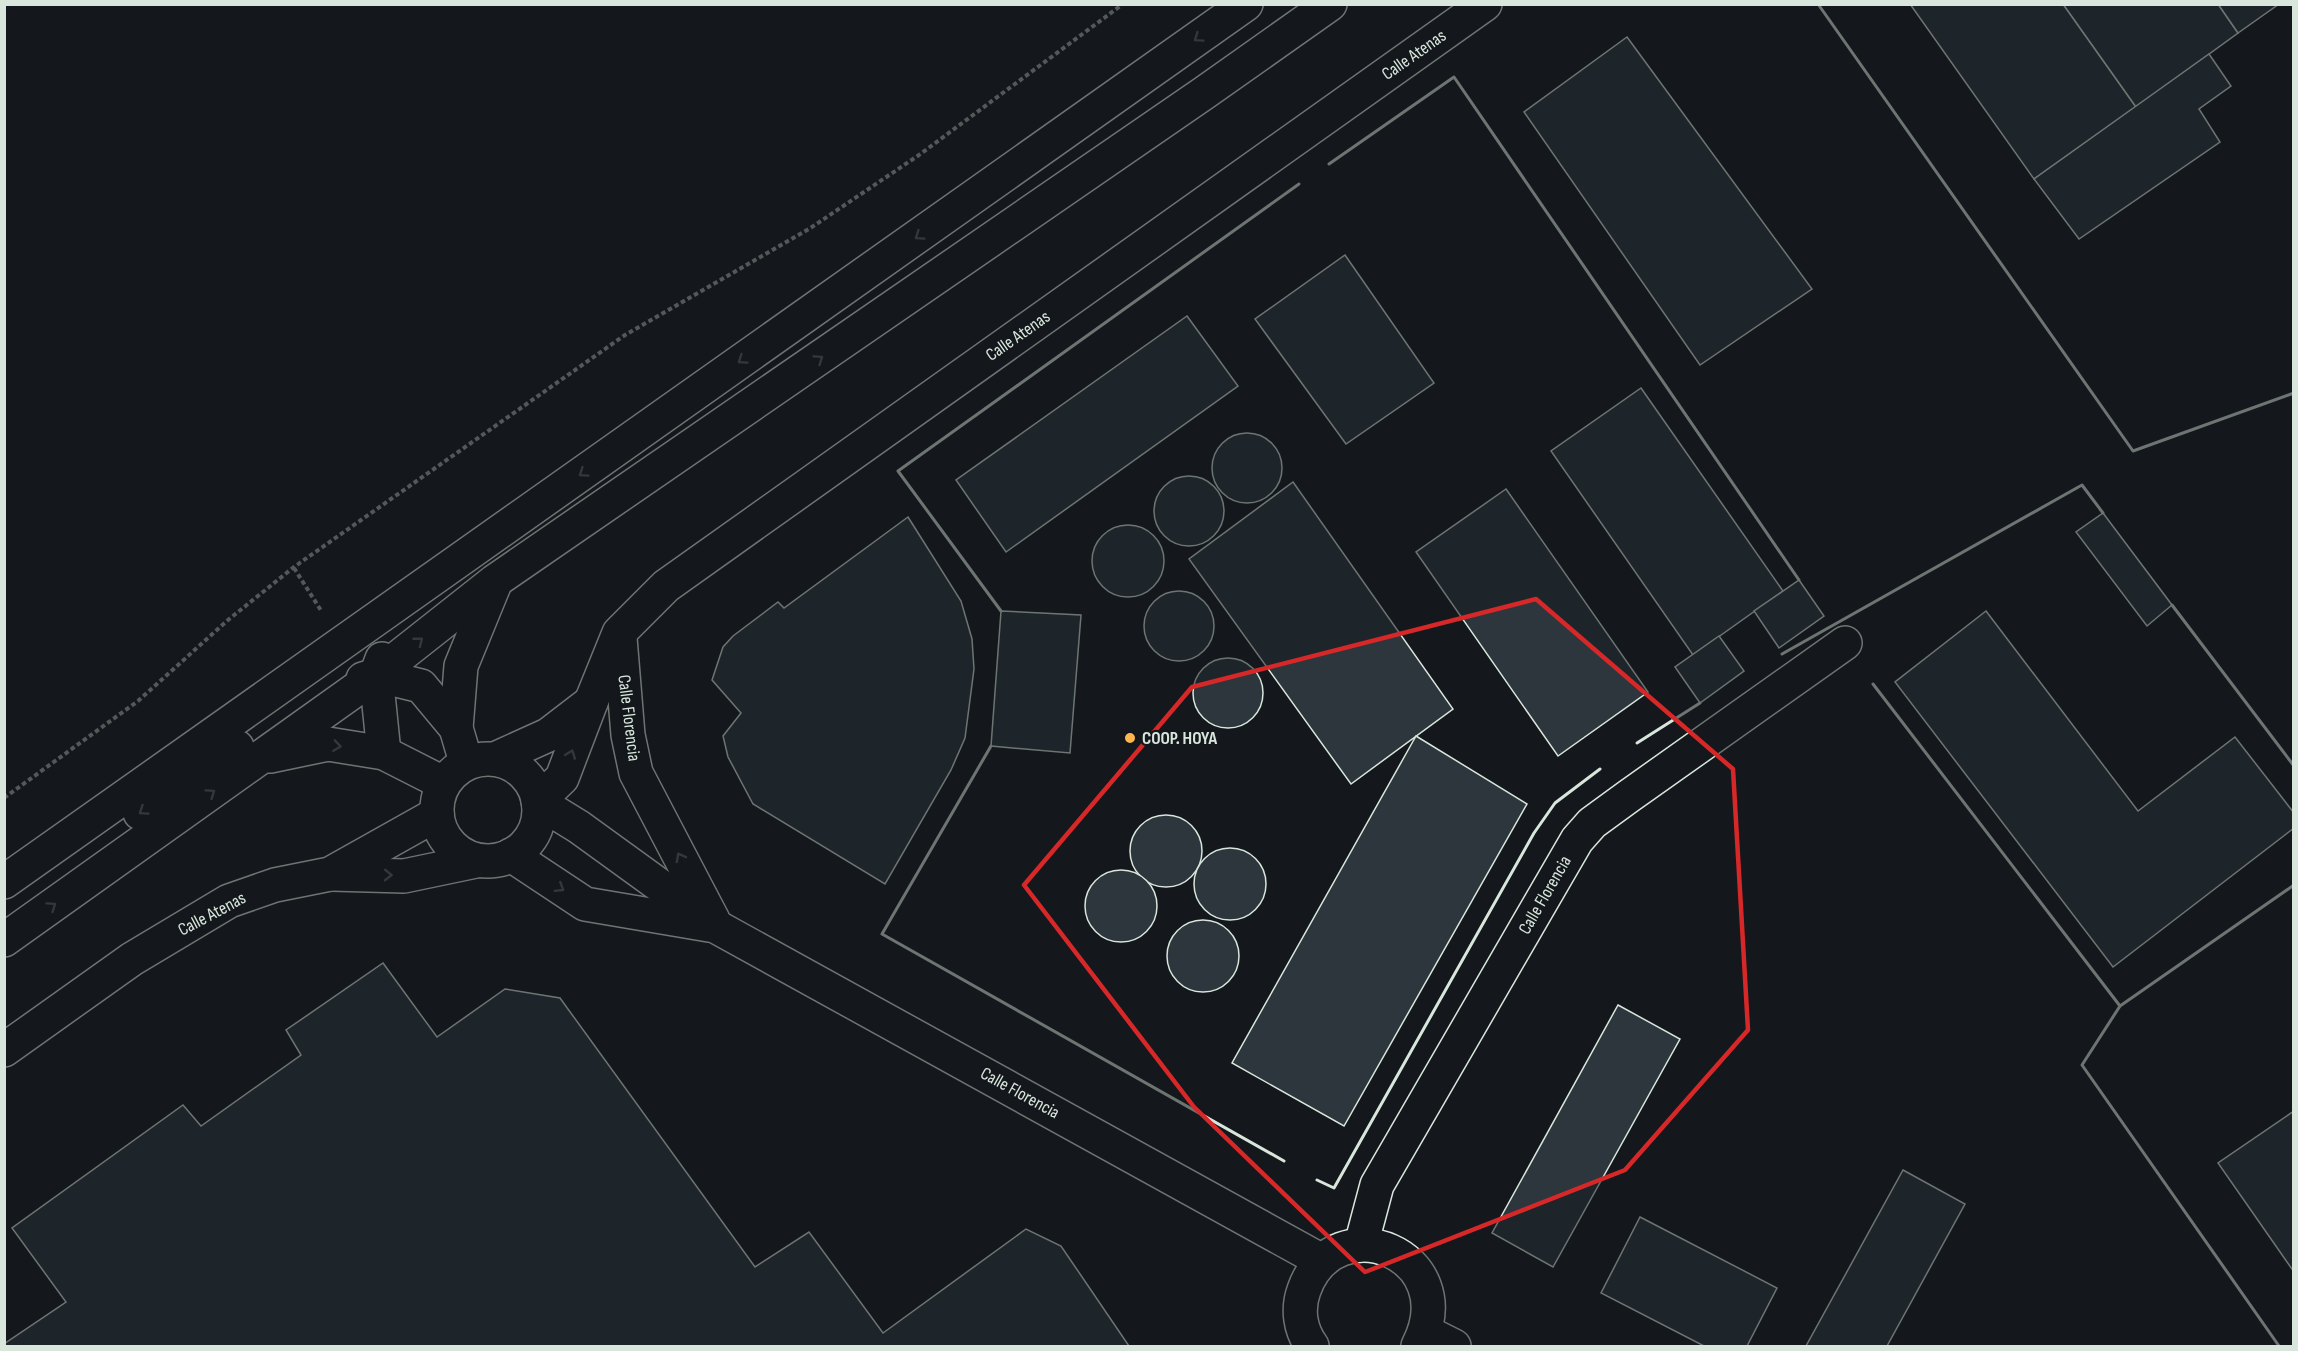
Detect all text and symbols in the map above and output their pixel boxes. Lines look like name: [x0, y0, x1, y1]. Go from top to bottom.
street label: Calle Atenas: [1378, 25, 1450, 85]
one-way arrow: [1194, 31, 1205, 42]
one-way arrow: [914, 228, 925, 239]
street label: Calle Atenas: [982, 306, 1054, 366]
one-way arrow: [738, 353, 749, 364]
one-way arrow: [812, 355, 823, 366]
one-way arrow: [579, 466, 590, 477]
one-way arrow: [413, 637, 424, 648]
street label: Calle Florencia: [613, 673, 645, 763]
place label: COOP. HOYA: [1142, 728, 1217, 749]
marker: COOP. HOYA: [1123, 731, 1137, 745]
one-way arrow: [333, 739, 342, 751]
one-way arrow: [563, 750, 576, 760]
one-way arrow: [205, 789, 216, 800]
one-way arrow: [138, 804, 149, 815]
one-way arrow: [676, 852, 687, 863]
street label: Calle Florencia: [1514, 852, 1576, 938]
one-way arrow: [384, 869, 393, 882]
one-way arrow: [553, 881, 564, 892]
street label: Calle Atenas: [175, 887, 249, 941]
one-way arrow: [46, 902, 57, 913]
street label: Calle Florencia: [977, 1063, 1063, 1123]

